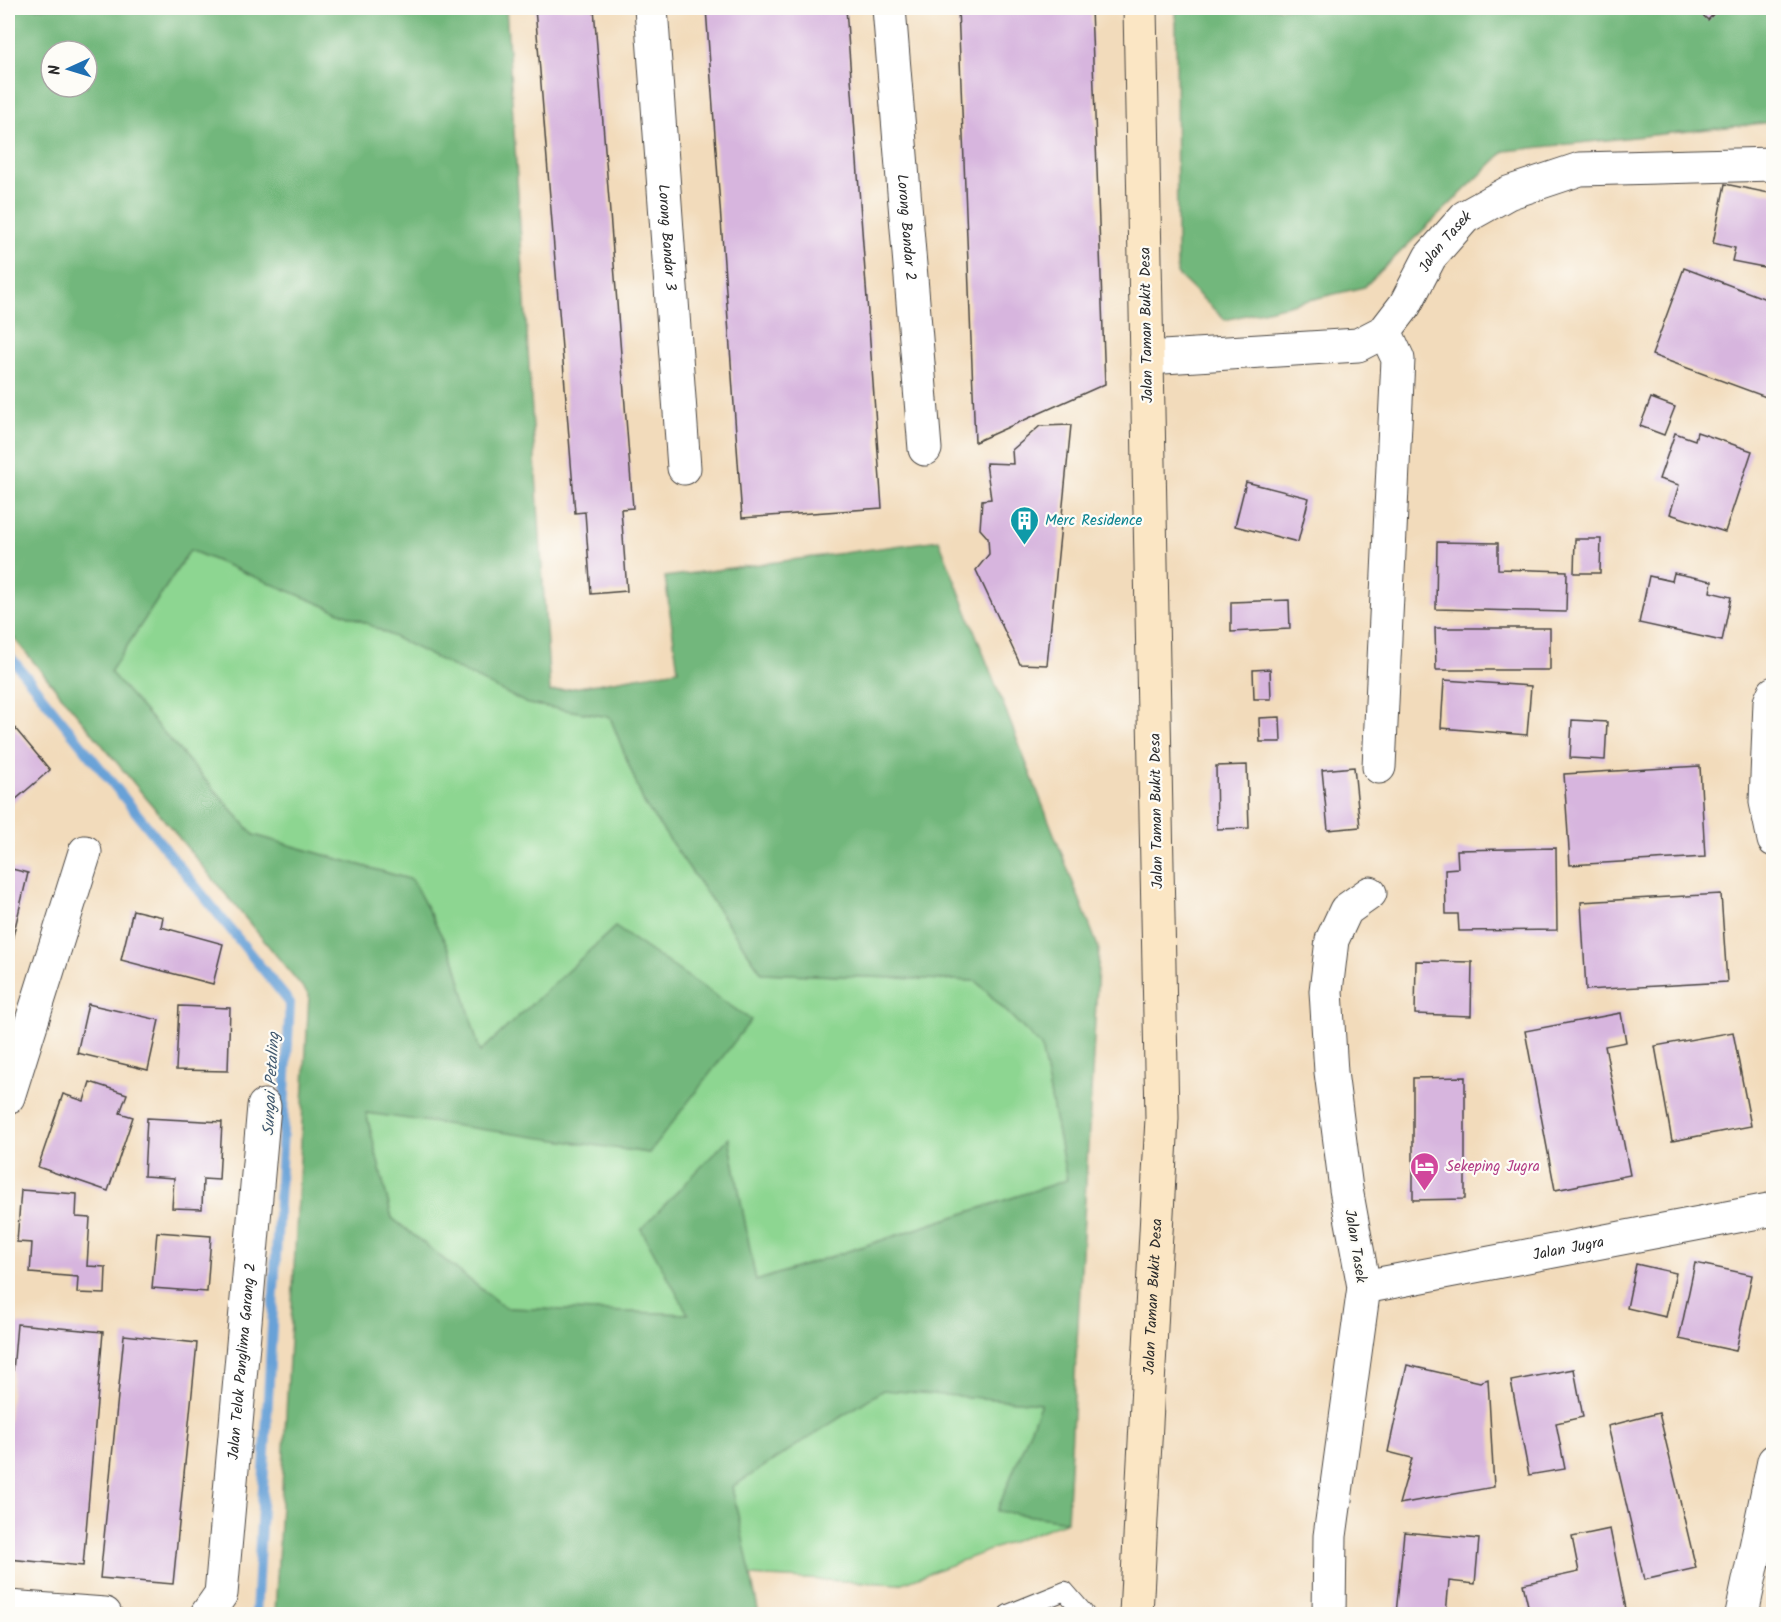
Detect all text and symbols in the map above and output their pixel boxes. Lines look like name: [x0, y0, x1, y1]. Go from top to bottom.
north arrow: [39, 39, 99, 99]
text: N: [43, 64, 68, 76]
street label: Lorong Bandar 2: [890, 173, 922, 282]
street label: Lorong Bandar 3: [651, 183, 682, 292]
street label: Jalan Tasek: [1413, 204, 1477, 277]
street label: Jalan Taman Bukit Desa: [1134, 247, 1160, 403]
building icon: Merc Residence: [1008, 504, 1040, 546]
place label: Merc Residence: [1045, 509, 1143, 533]
street label: Jalan Taman Bukit Desa: [1144, 733, 1170, 889]
water label: Sungai Petaling: [256, 1030, 287, 1136]
hotel icon: Sekeping Jugra: [1409, 1150, 1441, 1192]
place label: Sekeping Jugra: [1446, 1155, 1540, 1179]
street label: Jalan Tasek: [1337, 1208, 1373, 1286]
street label: Jalan Taman Bukit Desa: [1138, 1218, 1170, 1375]
street label: Jalan Jugra: [1531, 1231, 1606, 1268]
street label: Jalan Telok Panglima Garang 2: [222, 1262, 263, 1461]

